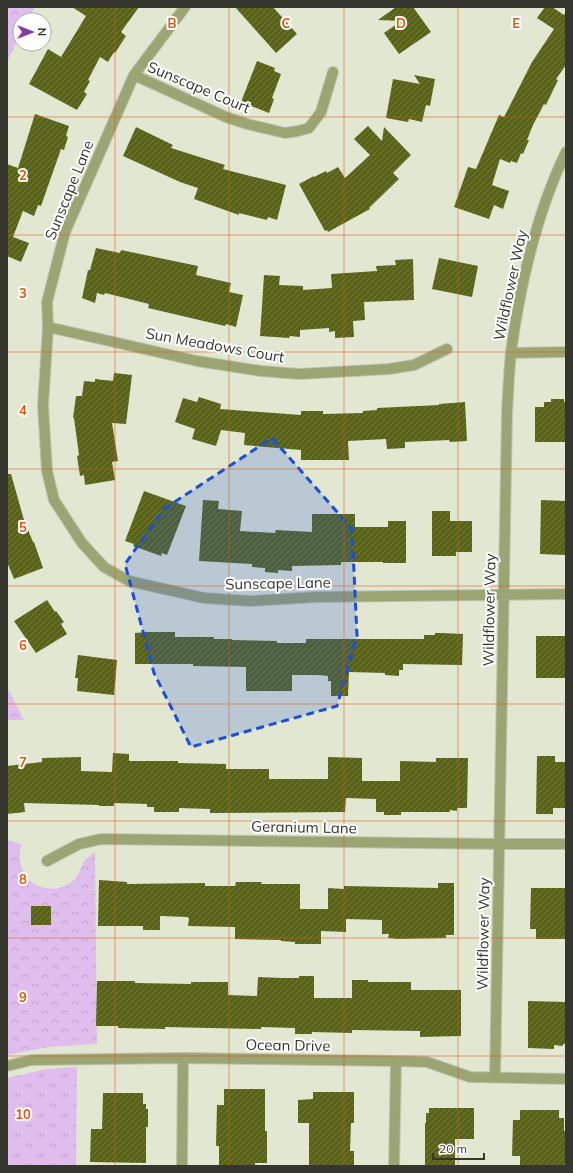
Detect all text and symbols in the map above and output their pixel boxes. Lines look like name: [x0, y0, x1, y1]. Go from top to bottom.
north arrow: [12, 12, 52, 52]
text: B: [168, 15, 177, 31]
text: C: [282, 15, 291, 31]
text: D: [396, 15, 406, 31]
text: E: [512, 15, 520, 31]
text: N: [35, 28, 49, 36]
street label: Sunscape Court: [145, 57, 253, 117]
street label: Sunscape Lane: [40, 137, 98, 243]
text: 2: [19, 167, 27, 183]
street label: Wildflower Way: [489, 228, 531, 342]
text: 3: [19, 285, 27, 301]
street label: Sun Meadows Court: [144, 323, 286, 367]
text: 4: [19, 402, 27, 418]
text: 5: [19, 519, 27, 535]
street label: Wildflower Way: [479, 553, 499, 667]
street label: Sunscape Lane: [225, 573, 331, 593]
text: 6: [19, 637, 27, 653]
text: 7: [19, 754, 27, 770]
street label: Geranium Lane: [251, 817, 357, 837]
text: 8: [19, 871, 27, 887]
street label: Wildflower Way: [473, 877, 493, 991]
text: 9: [19, 989, 27, 1005]
street label: Ocean Drive: [245, 1035, 331, 1055]
text: 10: [15, 1106, 31, 1122]
scale bar: [433, 1135, 484, 1161]
text: 20 m: [439, 1141, 467, 1156]

